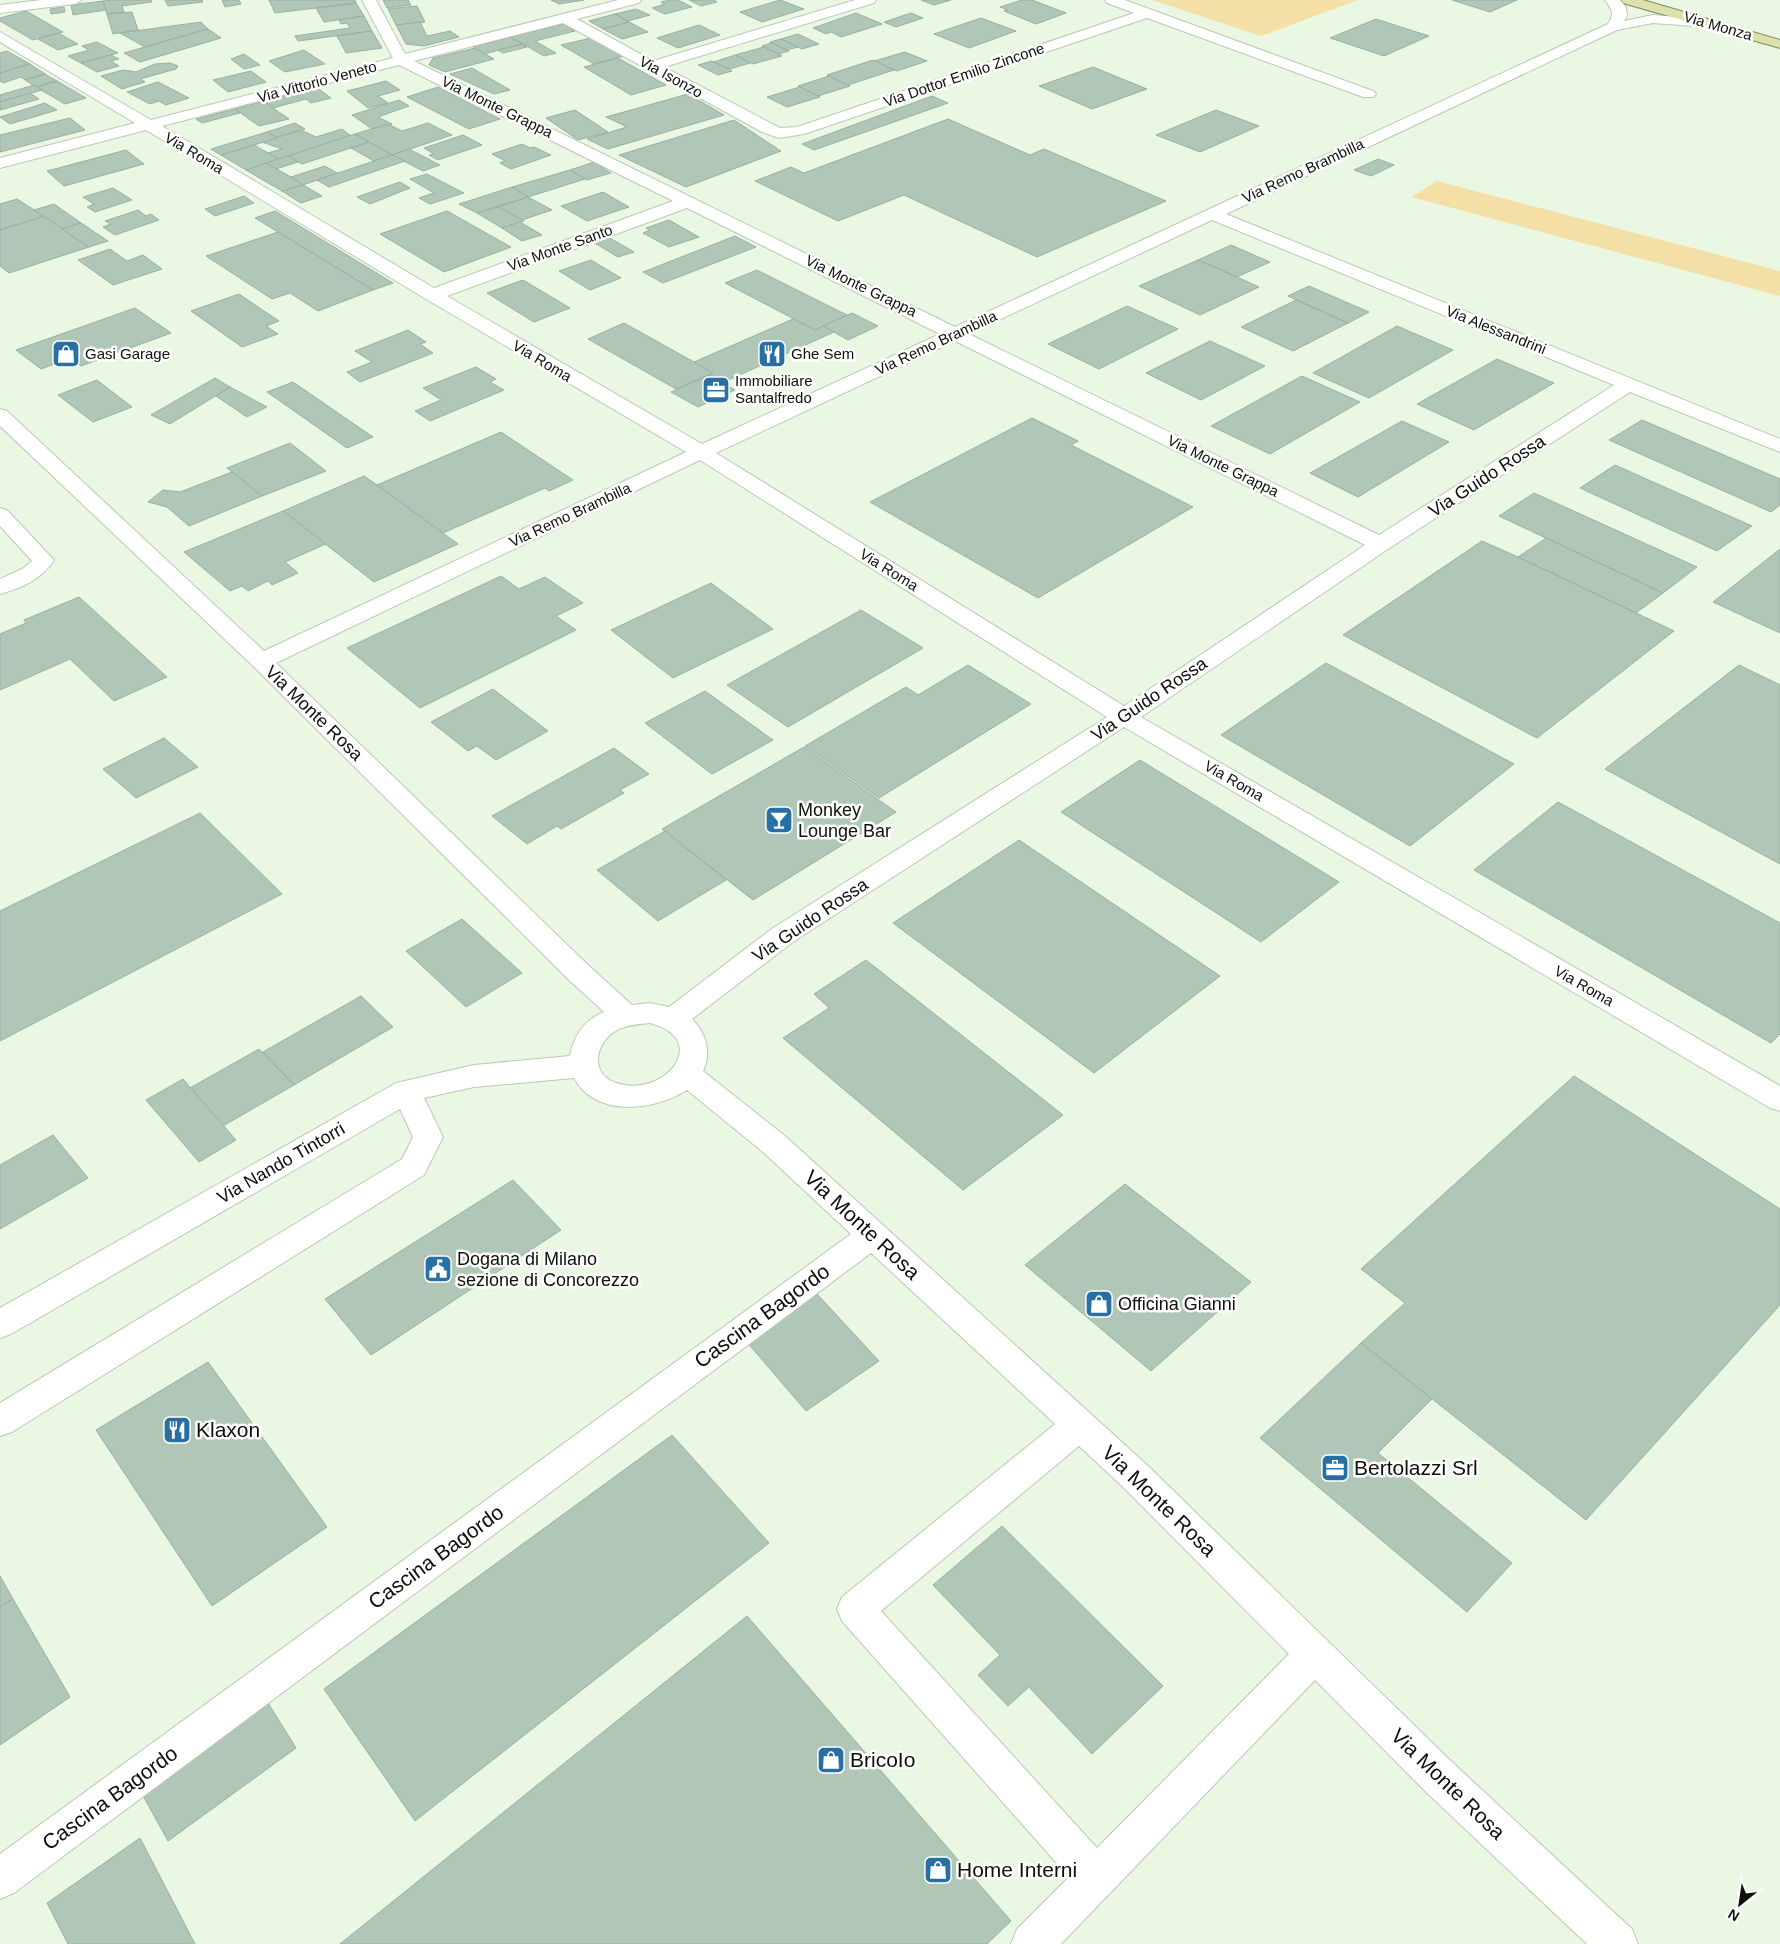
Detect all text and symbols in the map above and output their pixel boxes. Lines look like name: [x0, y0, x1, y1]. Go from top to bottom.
street label: Via Monza: [1682, 8, 1755, 44]
street label: Via Dottor Emilio Zincone: [881, 39, 1046, 110]
street label: Via Isonzo: [637, 52, 706, 101]
street label: Via Vittorio Veneto: [255, 57, 378, 106]
street label: Via Monte Grappa: [439, 72, 556, 141]
street label: Via Roma: [162, 128, 227, 177]
street label: Via Remo Brambilla: [1239, 135, 1367, 206]
street label: Via Monte Santo: [505, 221, 615, 274]
street label: Via Monte Grappa: [803, 251, 920, 320]
street label: Via Alessandrini: [1444, 302, 1549, 357]
street label: Via Remo Brambilla: [872, 307, 1000, 378]
street label: Via Roma: [510, 336, 575, 385]
shop icon: Gasi Garage: [51, 339, 81, 369]
restaurant icon: Ghe Sem: [757, 339, 787, 369]
place label: Gasi Garage: [85, 345, 170, 362]
place label: Ghe Sem: [791, 345, 854, 362]
place label: Immobiliare Santalfredo: [735, 372, 813, 406]
office icon: Immobiliare Santalfredo: [701, 375, 731, 405]
street label: Via Guido Rossa: [1425, 430, 1550, 521]
street label: Via Monte Grappa: [1165, 431, 1282, 500]
street label: Via Remo Brambilla: [506, 479, 634, 550]
street label: Via Roma: [857, 545, 922, 595]
street label: Via Guido Rossa: [1088, 652, 1211, 745]
street label: Via Monte Rosa: [261, 661, 368, 765]
street label: Via Roma: [1202, 757, 1267, 805]
place label: Monkey Lounge Bar: [798, 800, 891, 841]
bar icon: Monkey Lounge Bar: [764, 805, 794, 835]
street label: Via Guido Rossa: [749, 873, 872, 966]
street label: Via Roma: [1552, 962, 1617, 1010]
street label: Via Nando Tintorri: [214, 1118, 348, 1208]
street label: Via Monte Rosa: [800, 1165, 925, 1284]
place label: Dogana di Milano sezione di Concorezzo: [457, 1249, 639, 1290]
public building icon: Dogana di Milano sezione di Concorezzo: [423, 1254, 453, 1284]
street label: Cascina Bagordo: [690, 1259, 834, 1372]
shop icon: Officina Gianni: [1084, 1289, 1114, 1319]
place label: Officina Gianni: [1118, 1294, 1236, 1314]
restaurant icon: Klaxon: [162, 1415, 192, 1445]
place label: Klaxon: [196, 1418, 260, 1441]
street label: Via Monte Rosa: [1098, 1441, 1221, 1561]
office icon: Bertolazzi Srl: [1320, 1453, 1350, 1483]
place label: Bertolazzi Srl: [1354, 1456, 1478, 1479]
street label: Cascina Bagordo: [364, 1500, 508, 1613]
street label: Via Monte Rosa: [1387, 1724, 1510, 1844]
street label: Cascina Bagordo: [38, 1741, 182, 1854]
shop icon: BricoIo: [816, 1745, 846, 1775]
place label: BricoIo: [850, 1748, 915, 1771]
shop icon: Home Interni: [923, 1855, 953, 1885]
place label: Home Interni: [957, 1858, 1077, 1881]
north arrow: [1715, 1879, 1765, 1929]
text: N: [1725, 1906, 1742, 1925]

